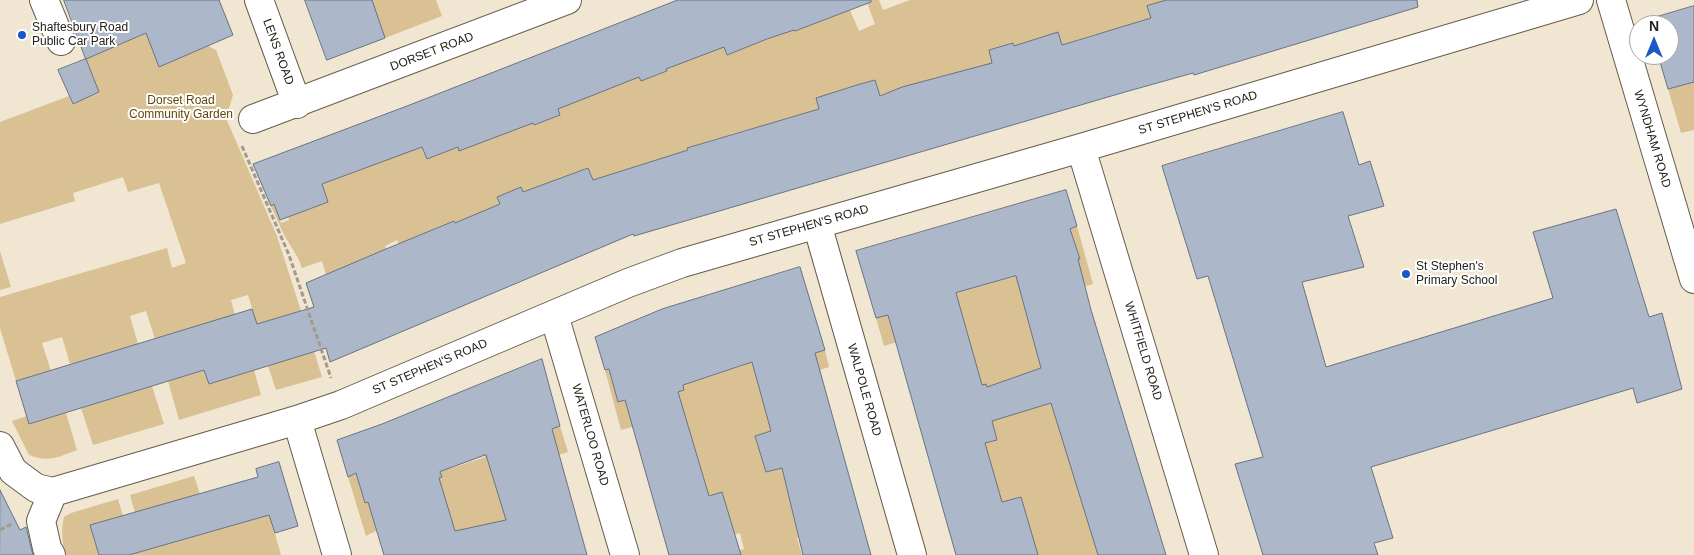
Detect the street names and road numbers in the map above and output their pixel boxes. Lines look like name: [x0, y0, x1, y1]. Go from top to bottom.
street label: LENS ROAD: [259, 17, 297, 87]
street label: DORSET ROAD: [388, 30, 476, 74]
street label: ST STEPHEN'S ROAD: [1137, 88, 1259, 138]
street label: WYNDHAM ROAD: [1630, 88, 1674, 190]
street label: ST STEPHEN'S ROAD: [748, 202, 870, 250]
street label: WHITFIELD ROAD: [1121, 300, 1165, 402]
street label: ST STEPHEN'S ROAD: [370, 336, 490, 398]
street label: WALPOLE ROAD: [844, 342, 884, 438]
street label: WATERLOO ROAD: [569, 382, 611, 488]

